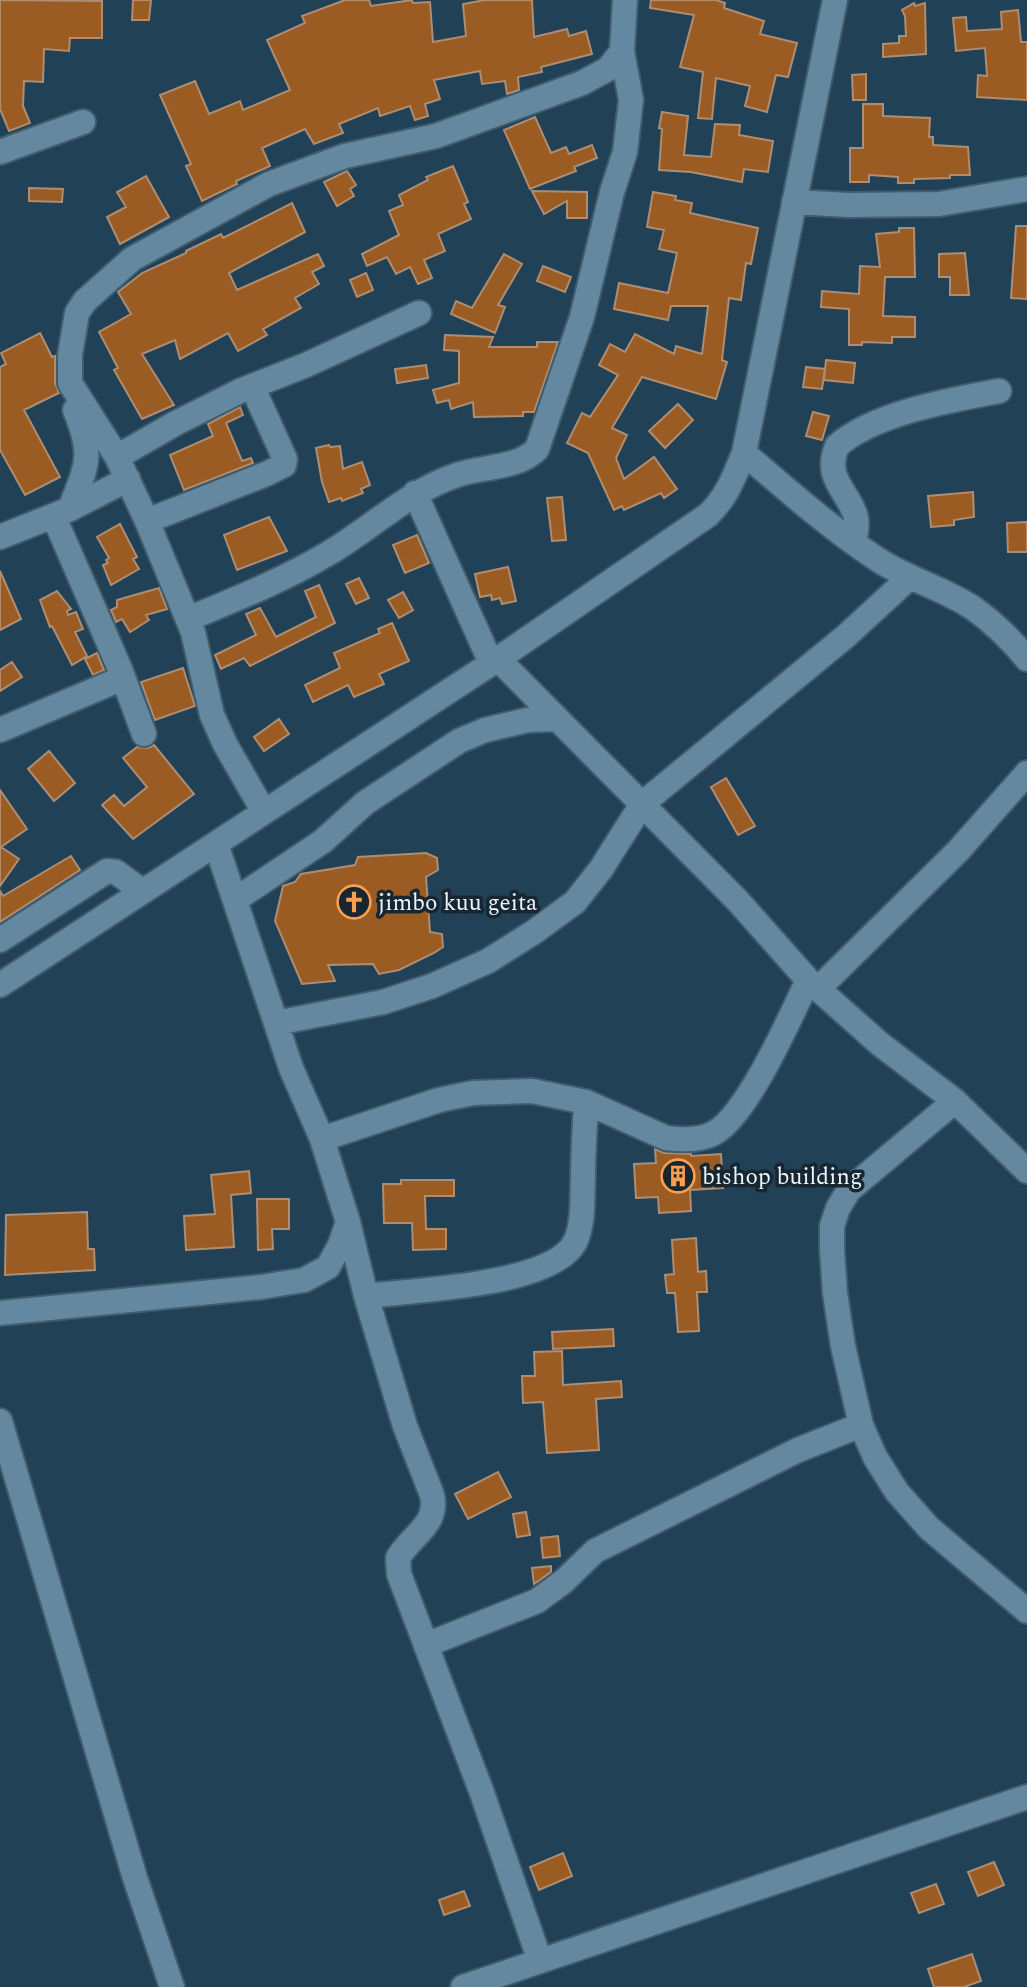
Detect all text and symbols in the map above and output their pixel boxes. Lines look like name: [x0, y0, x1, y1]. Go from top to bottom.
church icon: jimbo kuu geita: [335, 883, 373, 921]
place label: jimbo kuu geita: [378, 886, 537, 921]
building icon: bishop building: [659, 1157, 697, 1195]
place label: bishop building: [702, 1160, 862, 1195]

